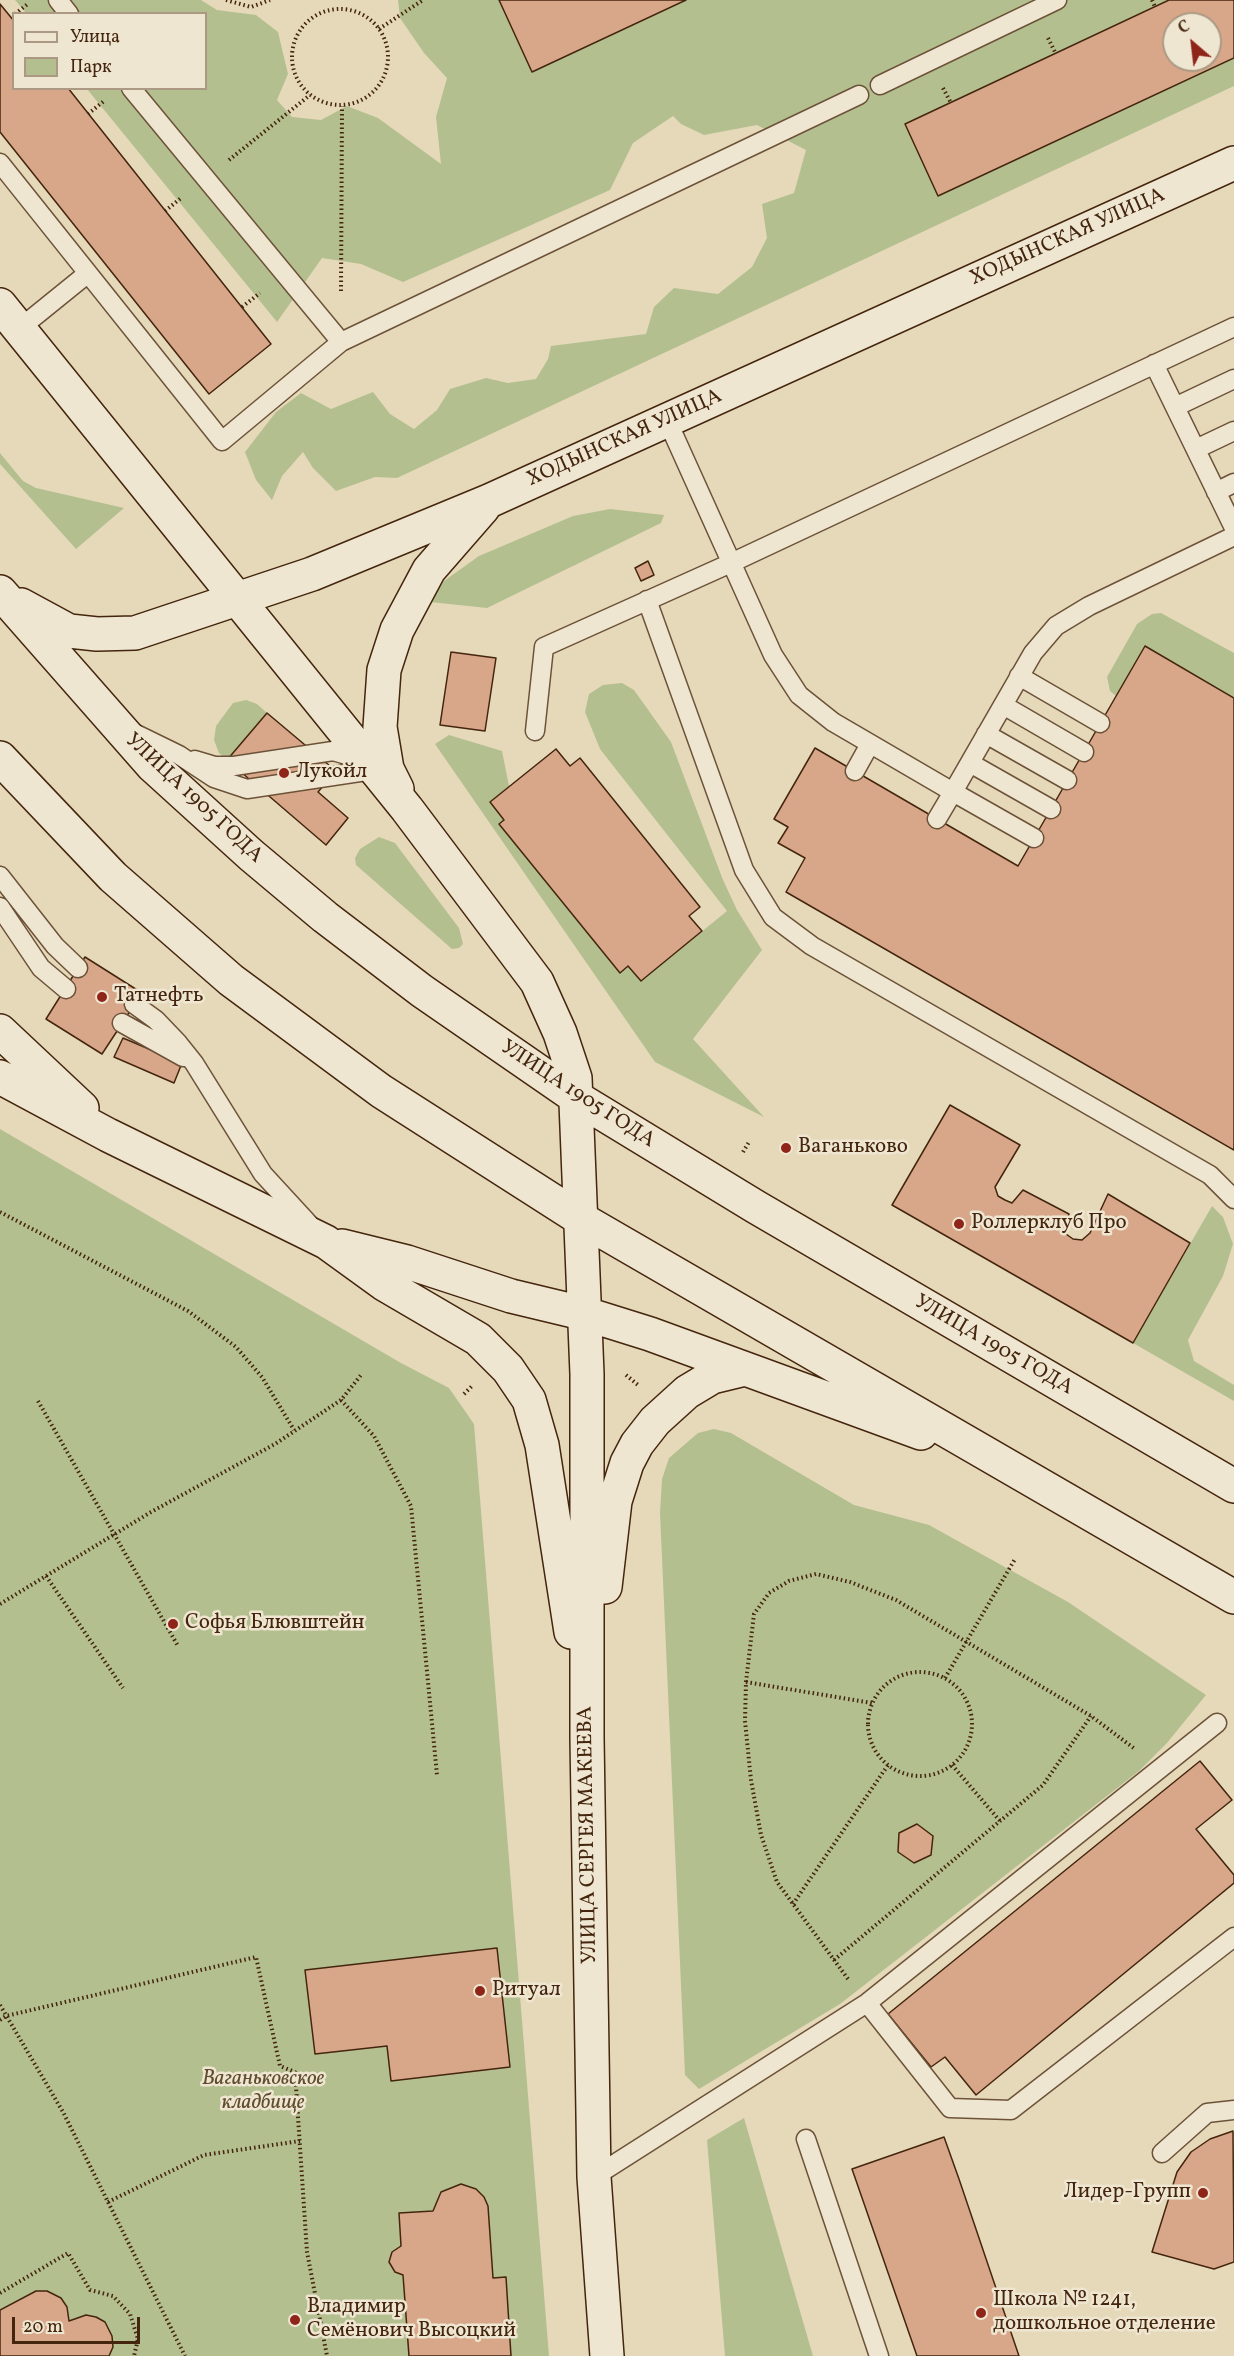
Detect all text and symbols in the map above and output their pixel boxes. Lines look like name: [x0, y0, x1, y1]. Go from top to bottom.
legend: [12, 12, 207, 90]
north arrow: [1162, 12, 1222, 72]
text: С: [1175, 16, 1194, 40]
text: Улица: [70, 25, 120, 50]
text: Парк: [70, 55, 112, 80]
street label: ХОДЫНСКАЯ УЛИЦА: [967, 184, 1169, 292]
street label: ХОДЫНСКАЯ УЛИЦА: [524, 385, 726, 493]
street label: УЛИЦА 1905 ГОДА: [119, 729, 267, 869]
place label: Лукойл: [296, 760, 367, 786]
marker: Лукойл: [277, 766, 291, 780]
place label: Татнефть: [114, 984, 204, 1010]
marker: Татнефть: [95, 990, 109, 1004]
street label: УЛИЦА 1905 ГОДА: [495, 1036, 659, 1154]
place label: Ваганьково: [798, 1135, 908, 1161]
marker: Ваганьково: [779, 1141, 793, 1155]
place label: Роллерклуб Про: [971, 1211, 1127, 1237]
marker: Роллерклуб Про: [952, 1217, 966, 1231]
street label: УЛИЦА 1905 ГОДА: [909, 1290, 1077, 1402]
place label: Софья Блювштейн: [185, 1611, 365, 1637]
marker: Софья Блювштейн: [166, 1617, 180, 1631]
street label: УЛИЦА СЕРГЕЯ МАКЕЕВА: [574, 1706, 604, 1964]
place label: Ритуал: [492, 1978, 561, 2004]
marker: Ритуал: [473, 1984, 487, 1998]
park label: Ваганьковское кладбище: [202, 2067, 324, 2117]
place label: Лидер-Групп: [1063, 2180, 1191, 2206]
marker: Лидер-Групп: [1196, 2186, 1210, 2200]
place label: Школа № 1241, дошкольное отделение: [993, 2288, 1216, 2338]
place label: Владимир Семёнович Высоцкий: [307, 2295, 516, 2345]
scale bar: [15, 2305, 142, 2343]
marker: Школа № 1241, дошкольное отделение: [974, 2306, 988, 2320]
marker: Владимир Семёнович Высоцкий: [288, 2313, 302, 2327]
text: 20 m: [23, 2315, 63, 2340]

